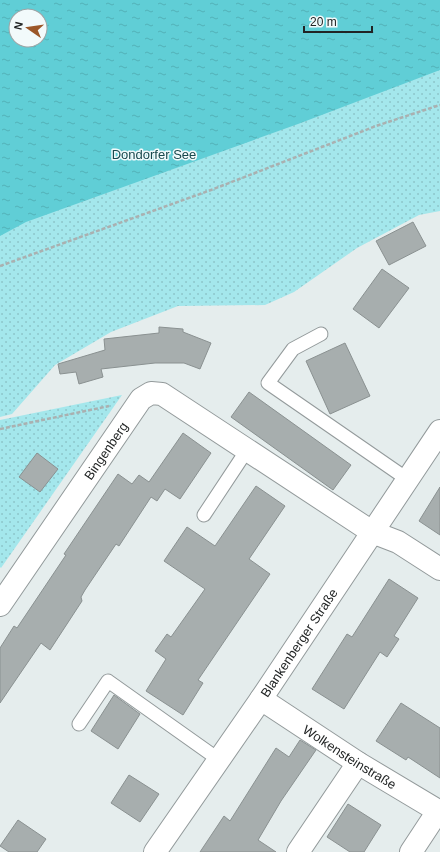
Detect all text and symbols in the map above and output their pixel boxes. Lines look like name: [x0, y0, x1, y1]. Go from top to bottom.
north arrow: [8, 8, 48, 48]
scale bar: [304, 8, 372, 34]
text: 20 m: [310, 15, 337, 29]
text: N: [12, 20, 25, 31]
park label: Dondorfer See: [112, 147, 196, 162]
street label: Bingenberg: [81, 419, 131, 483]
street label: Blankenberger Straße: [258, 586, 341, 700]
street label: Wolkensteinstraße: [300, 722, 399, 792]

